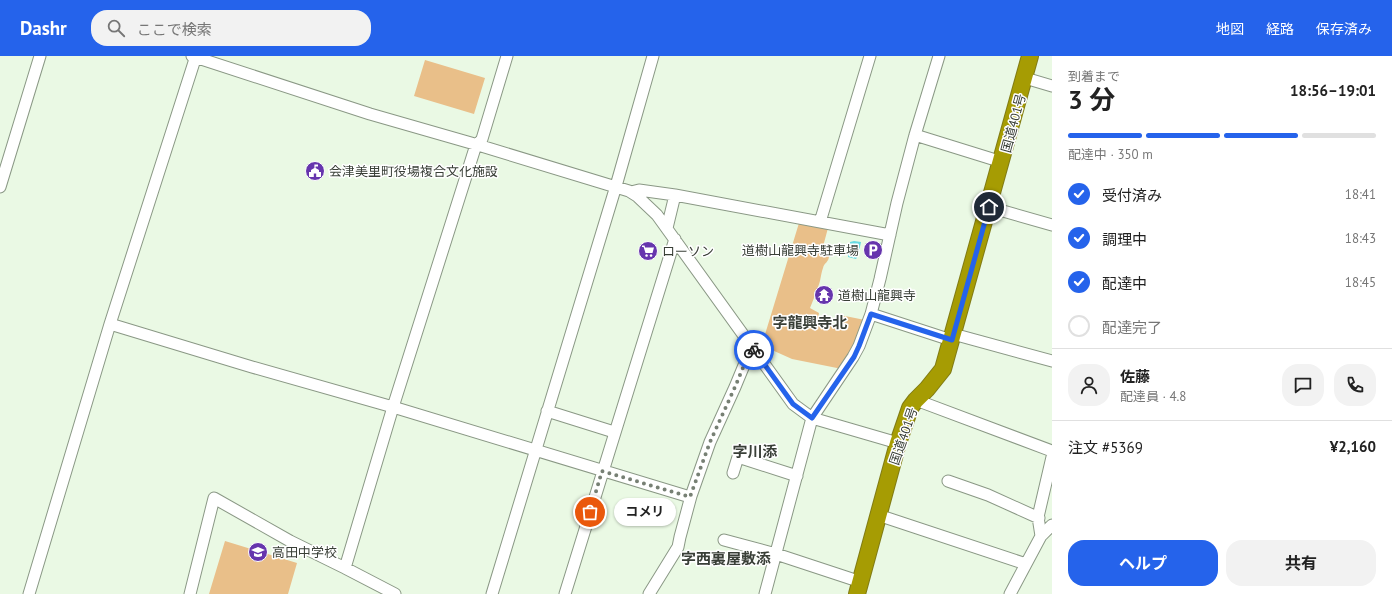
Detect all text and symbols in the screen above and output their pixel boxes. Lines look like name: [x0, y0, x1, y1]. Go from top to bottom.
search box: [91, 10, 371, 46]
text: Dashr: [20, 16, 67, 40]
icon: search: [105, 17, 127, 39]
text: ここで検索: [137, 20, 212, 39]
text: 地図: [1216, 20, 1244, 38]
text: 経路: [1266, 20, 1294, 38]
text: 保存済み: [1316, 20, 1372, 38]
text: 到着まで: [1068, 68, 1120, 85]
text: 18:56–19:01: [1290, 81, 1376, 100]
text: 3 分: [1068, 83, 1115, 116]
street label: 国道401号: [997, 92, 1029, 154]
text: 配達中 · 350 m: [1068, 146, 1153, 163]
public building icon: 会津美里町役場複合文化施設: [304, 160, 326, 182]
place label: 会津美里町役場複合文化施設: [329, 163, 498, 180]
icon: check: [1068, 183, 1090, 205]
text: 受付済み: [1102, 186, 1162, 205]
text: 18:41: [1345, 186, 1376, 203]
pin: [972, 190, 1006, 224]
icon: home: [978, 196, 1000, 218]
icon: check: [1068, 227, 1090, 249]
text: 調理中: [1102, 230, 1147, 249]
text: 18:43: [1345, 230, 1376, 247]
parking icon: 道樹山龍興寺駐車場: [862, 239, 884, 261]
supermarket icon: ローソン: [637, 240, 659, 262]
place label: 道樹山龍興寺駐車場: [742, 242, 859, 259]
place label: ローソン: [662, 243, 714, 260]
icon: check: [1068, 271, 1090, 293]
text: 配達中: [1102, 274, 1147, 293]
text: 18:45: [1345, 274, 1376, 291]
temple icon: 道樹山龍興寺: [813, 284, 835, 306]
place label: 道樹山龍興寺: [838, 287, 916, 304]
district label: 字龍興寺北: [772, 313, 848, 332]
text: 配達完了: [1102, 318, 1162, 337]
courier: [734, 330, 774, 370]
icon: bike: [743, 339, 765, 361]
button: person: [1068, 364, 1110, 406]
button: chat: [1282, 364, 1324, 406]
button: phone: [1334, 364, 1376, 406]
text: 佐藤: [1120, 367, 1150, 386]
text: 配達員 · 4.8: [1120, 388, 1186, 405]
street label: 国道401号: [886, 405, 921, 467]
text: ¥2,160: [1330, 437, 1376, 456]
text: 注文 #5369: [1068, 438, 1143, 457]
district label: 字川添: [732, 442, 778, 461]
pin: [573, 495, 607, 529]
callout: コメリ: [614, 498, 676, 526]
icon: bag: [579, 501, 601, 523]
text: コメリ: [625, 503, 665, 520]
button: ヘルプ: [1068, 540, 1218, 586]
button: 共有: [1226, 540, 1376, 586]
school or university icon: 高田中学校: [247, 541, 269, 563]
place label: 高田中学校: [272, 544, 337, 561]
district label: 字西裏屋敷添: [681, 549, 771, 568]

